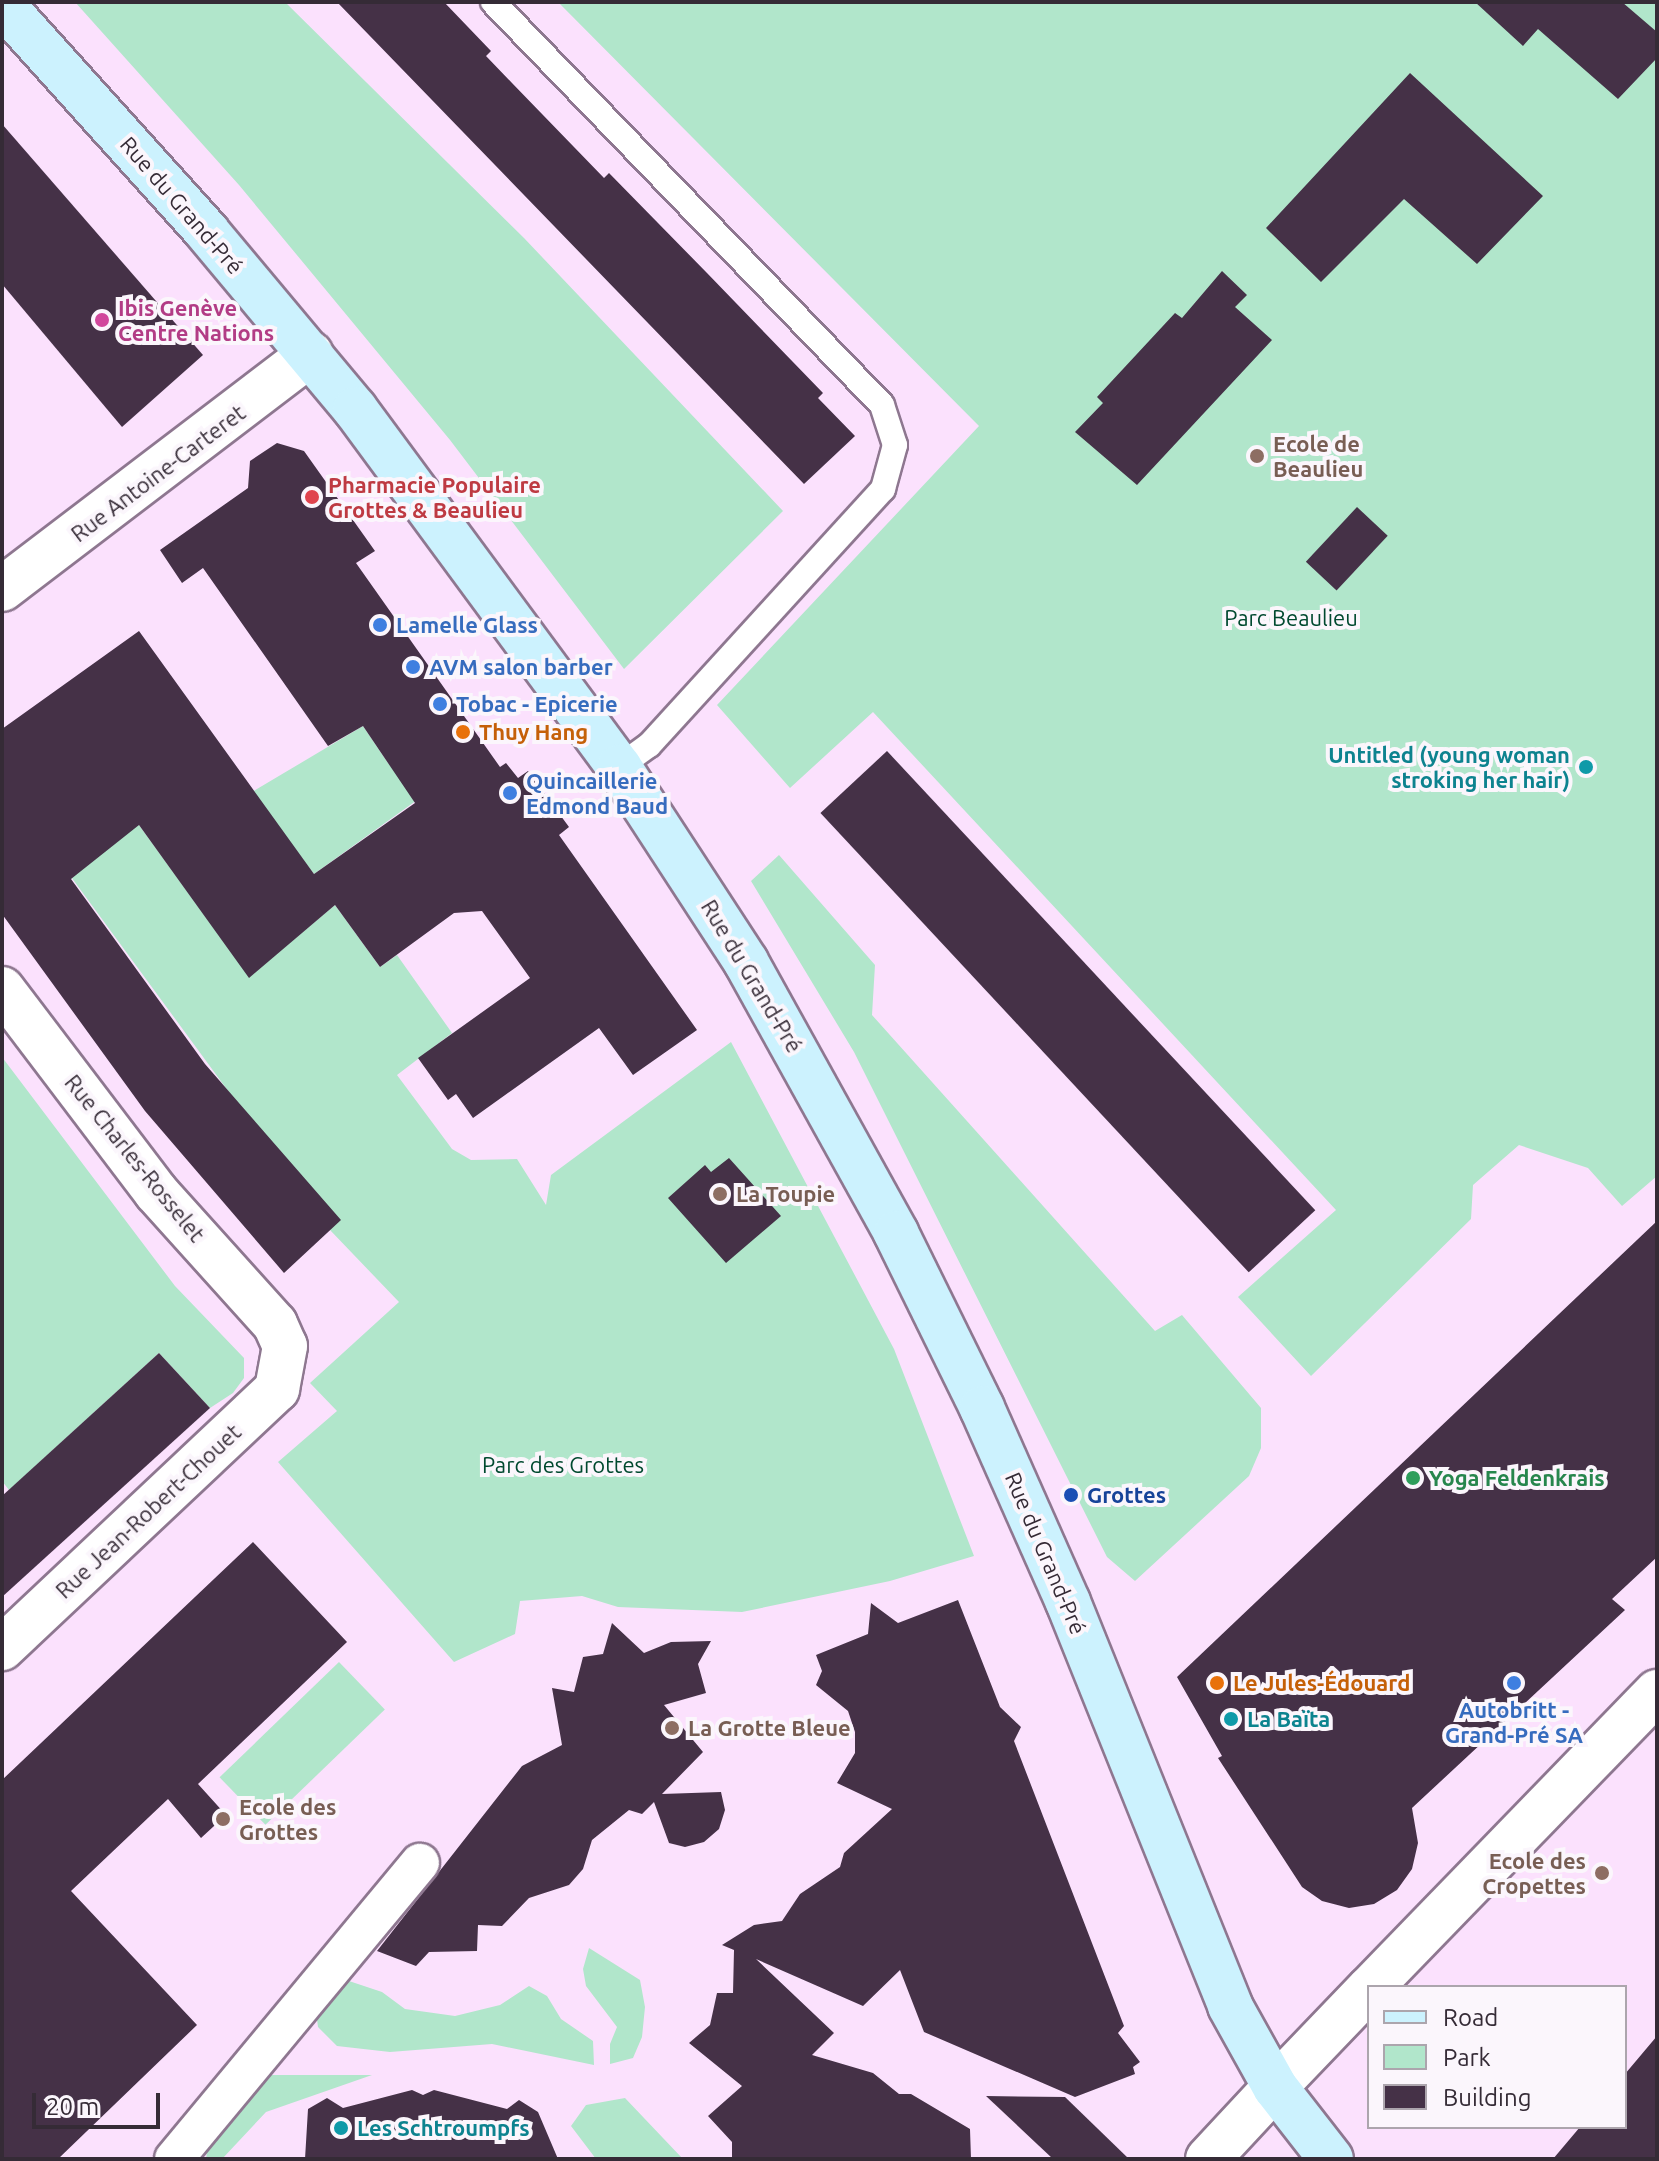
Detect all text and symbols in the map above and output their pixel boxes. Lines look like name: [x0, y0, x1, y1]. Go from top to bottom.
street label: Rue du Grand-Pré: [115, 131, 249, 279]
place label: Ibis Genève Centre Nations: [118, 294, 274, 346]
marker: Ibis Genève Centre Nations: [93, 311, 111, 329]
street label: Rue Antoine-Carteret: [66, 399, 250, 547]
place label: Ecole de Beaulieu: [1273, 430, 1363, 482]
marker: Ecole de Beaulieu: [1248, 447, 1266, 465]
place label: Pharmacie Populaire Grottes & Beaulieu: [328, 471, 541, 522]
marker: Pharmacie Populaire Grottes & Beaulieu: [303, 488, 321, 506]
park label: Parc Beaulieu: [1224, 605, 1358, 631]
place label: Lamelle Glass: [396, 612, 538, 638]
marker: Lamelle Glass: [371, 616, 389, 634]
place label: AVM salon barber: [429, 654, 613, 680]
marker: AVM salon barber: [404, 658, 422, 676]
place label: Tobac - Epicerie: [456, 691, 618, 717]
marker: Tobac - Epicerie: [431, 695, 449, 713]
place label: Thuy Hang: [479, 719, 588, 745]
marker: Thuy Hang: [454, 723, 472, 741]
place label: Untitled (young woman stroking her hair): [1328, 741, 1570, 792]
marker: Untitled (young woman stroking her hair): [1577, 758, 1595, 776]
place label: Quincaillerie Edmond Baud: [526, 767, 668, 818]
marker: Quincaillerie Edmond Baud: [501, 784, 519, 802]
street label: Rue du Grand-Pré: [696, 895, 808, 1057]
street label: Rue Charles-Rosselet: [60, 1069, 210, 1247]
place label: La Toupie: [736, 1181, 835, 1207]
marker: La Toupie: [711, 1185, 729, 1203]
street label: Rue Jean-Robert-Chouet: [50, 1418, 246, 1604]
park label: Parc des Grottes: [482, 1452, 644, 1478]
place label: Yoga Feldenkrais: [1429, 1465, 1605, 1491]
street label: Rue du Grand-Pré: [1000, 1468, 1092, 1638]
marker: Yoga Feldenkrais: [1404, 1469, 1422, 1487]
place label: Grottes: [1087, 1482, 1166, 1508]
marker: Grottes: [1062, 1486, 1080, 1504]
place label: Le Jules-Édouard: [1233, 1670, 1410, 1696]
marker: Le Jules-Édouard: [1208, 1674, 1226, 1692]
marker: Autobritt - Grand-Pré SA: [1505, 1674, 1523, 1692]
place label: Autobritt - Grand-Pré SA: [1445, 1696, 1583, 1748]
place label: La Baïta: [1247, 1706, 1330, 1732]
marker: La Baïta: [1222, 1710, 1240, 1728]
place label: La Grotte Bleue: [688, 1715, 851, 1741]
marker: La Grotte Bleue: [663, 1719, 681, 1737]
place label: Ecole des Grottes: [239, 1793, 336, 1844]
marker: Ecole des Grottes: [214, 1810, 232, 1828]
place label: Ecole des Cropettes: [1482, 1847, 1586, 1898]
marker: Ecole des Cropettes: [1593, 1864, 1611, 1882]
legend: [1367, 1985, 1627, 2129]
text: Road: [1443, 2004, 1498, 2031]
text: Park: [1443, 2044, 1491, 2071]
scale bar: [36, 2077, 164, 2127]
text: Building: [1443, 2084, 1531, 2111]
text: 20 m: [46, 2093, 99, 2120]
place label: Les Schtroumpfs: [357, 2115, 530, 2141]
marker: Les Schtroumpfs: [332, 2119, 350, 2137]

